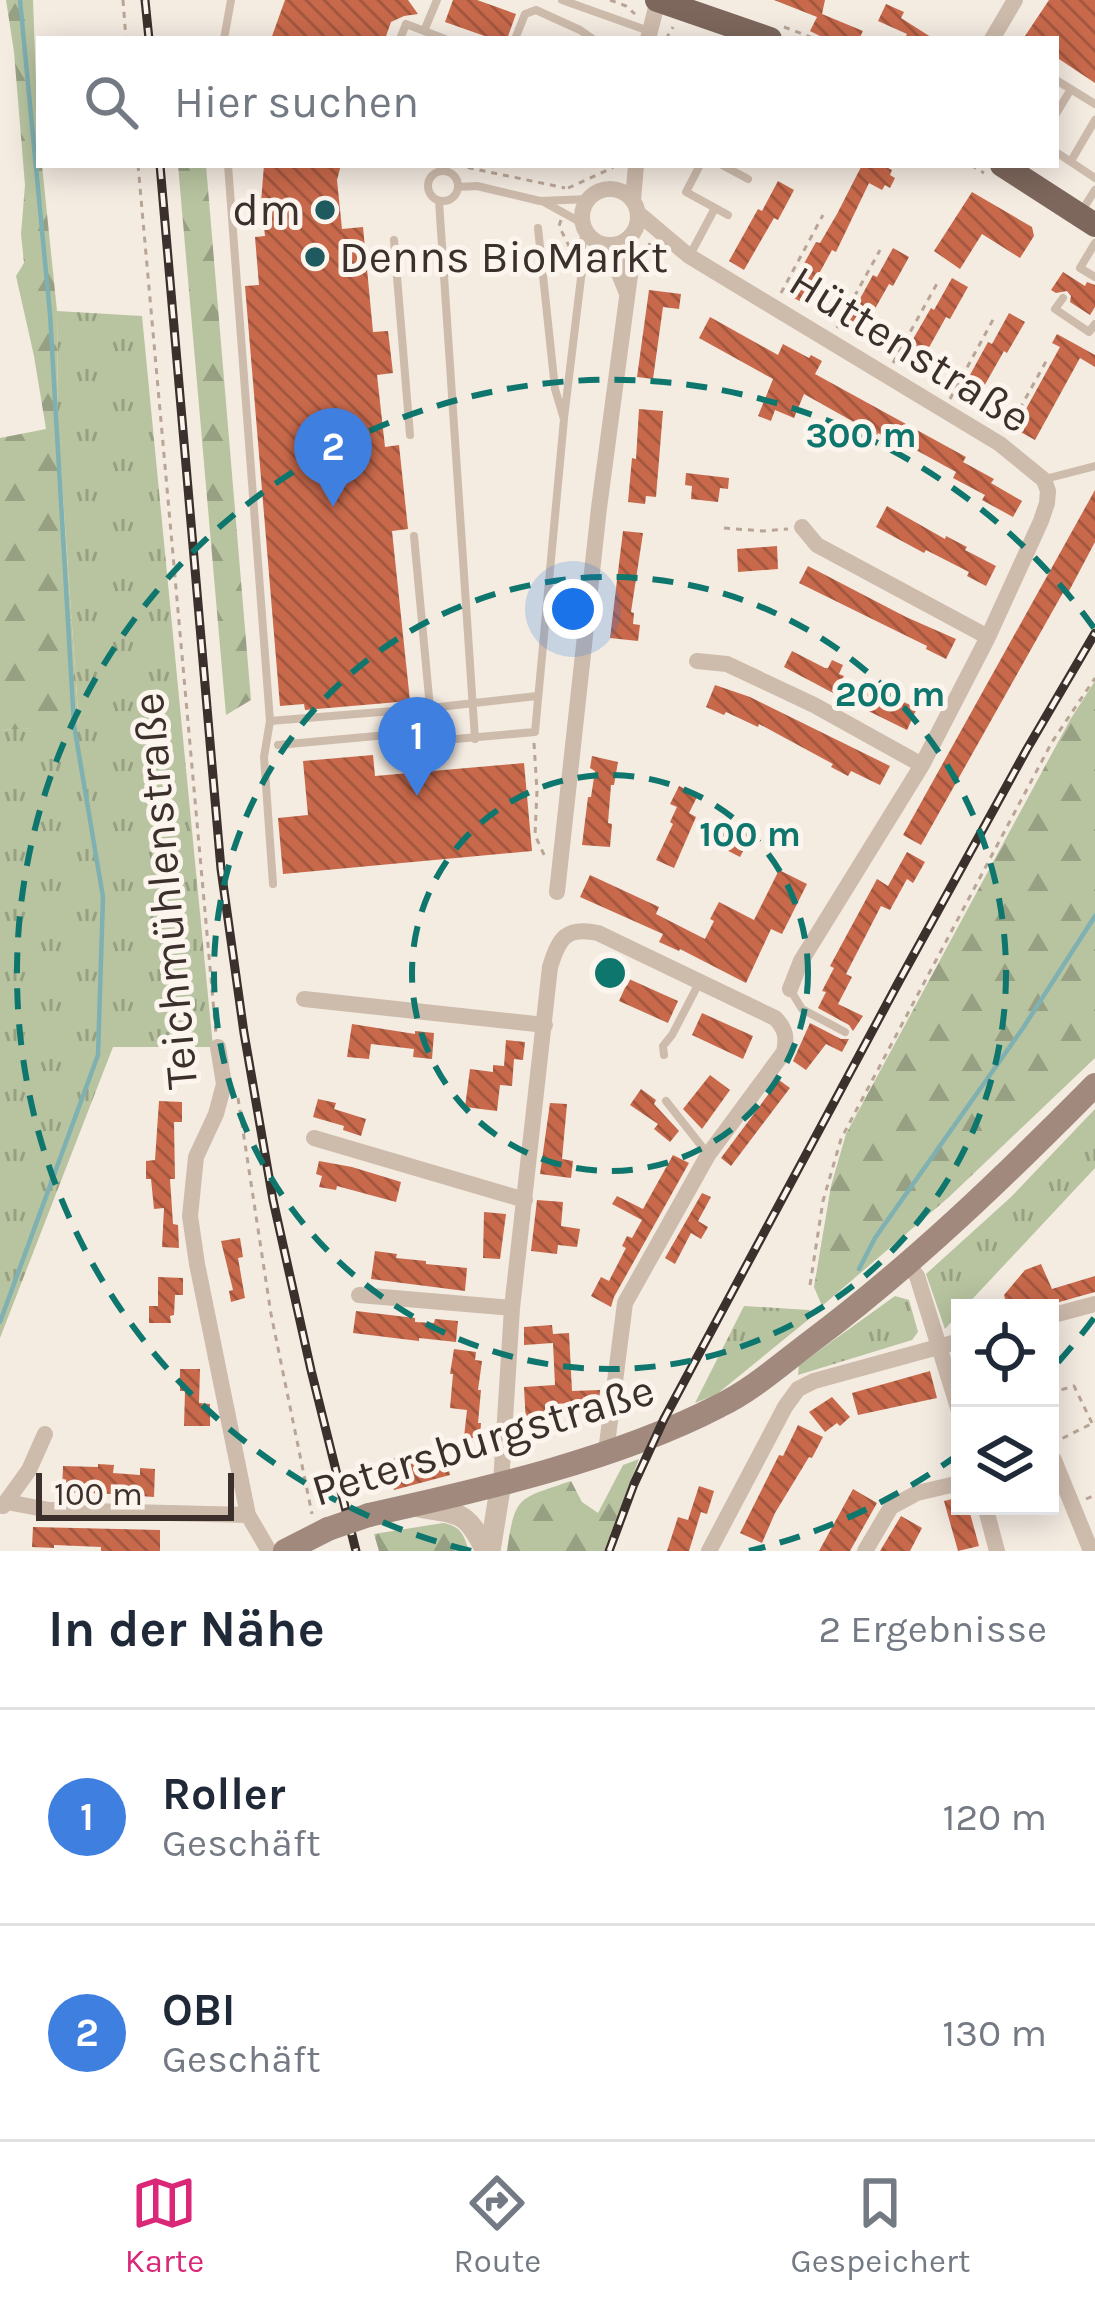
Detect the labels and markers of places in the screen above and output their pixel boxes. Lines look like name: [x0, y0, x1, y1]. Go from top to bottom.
place label: dm: [232, 184, 301, 236]
marker: dm: [312, 197, 338, 223]
place label: Denns BioMarkt: [339, 231, 668, 283]
marker: Denns BioMarkt: [302, 244, 328, 270]
pin: 2: [294, 408, 372, 507]
pin: 1: [378, 697, 456, 796]
centre of rings: [589, 952, 631, 994]

